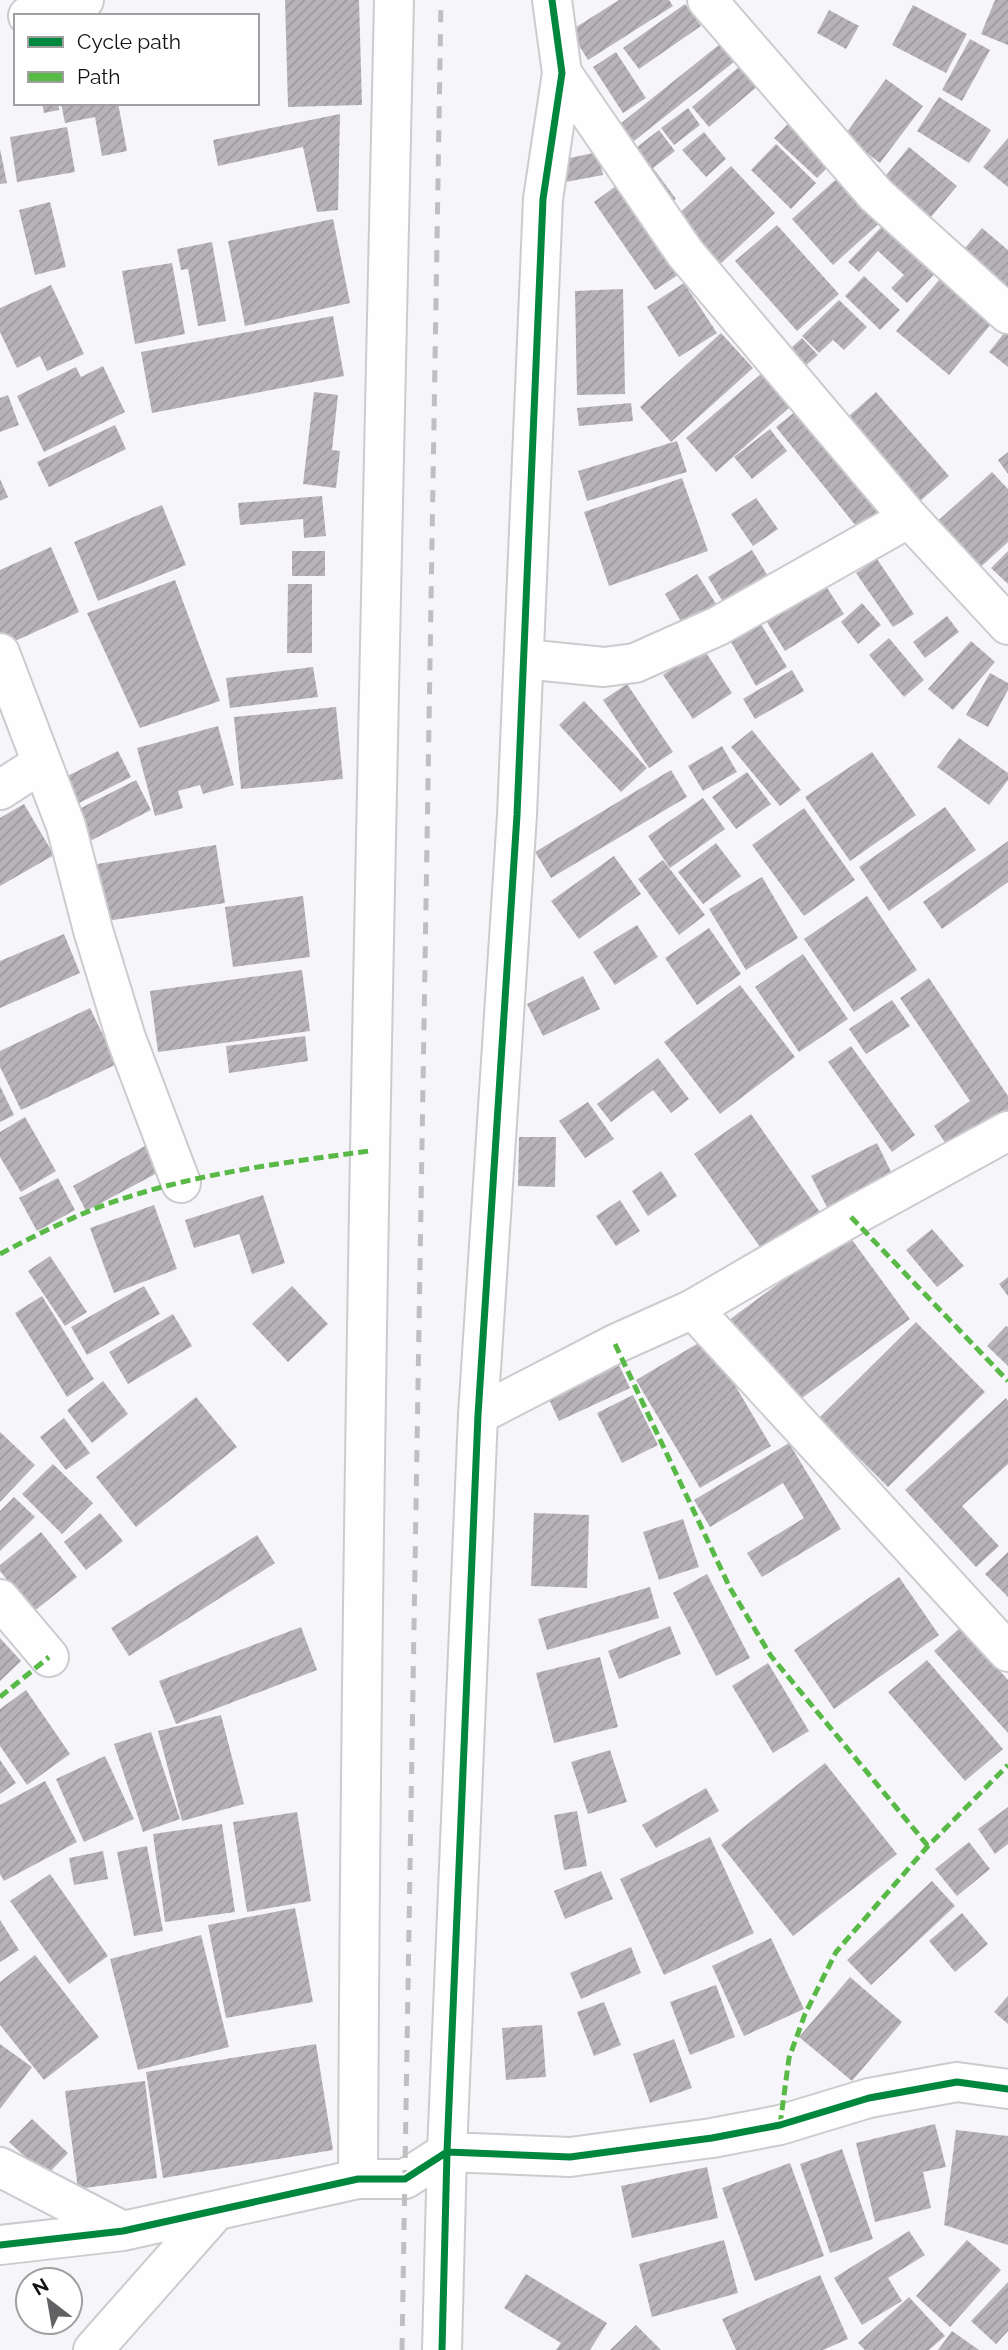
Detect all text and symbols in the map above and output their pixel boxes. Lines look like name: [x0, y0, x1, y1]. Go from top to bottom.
legend: [14, 14, 259, 105]
text: Cycle path: [77, 29, 181, 54]
text: Path: [77, 64, 121, 89]
north arrow: [14, 2266, 84, 2336]
text: N: [28, 2273, 52, 2300]

